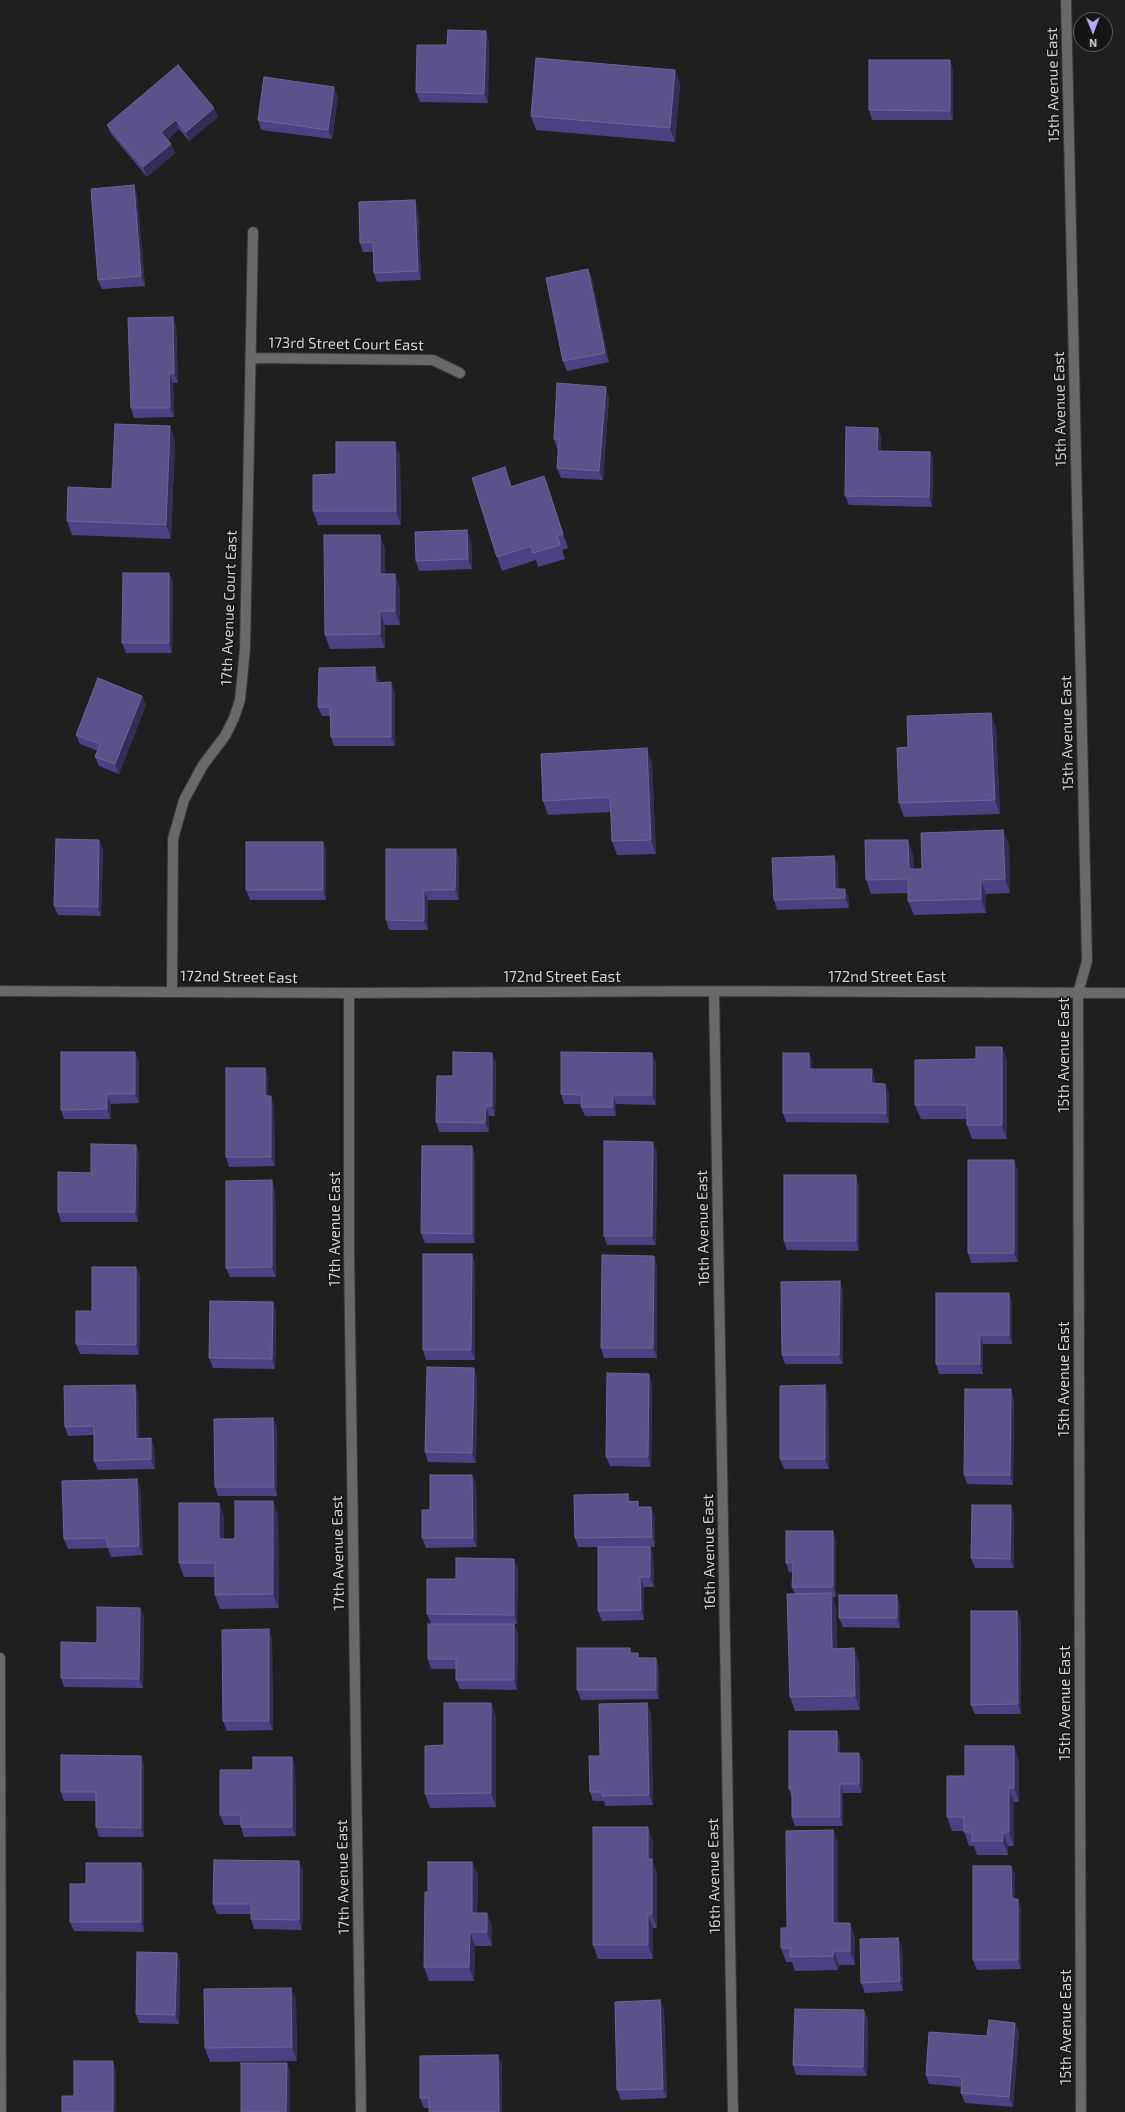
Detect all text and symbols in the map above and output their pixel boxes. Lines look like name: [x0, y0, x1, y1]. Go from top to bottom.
north arrow: [1073, 12, 1113, 52]
street label: 15th Avenue East: [1043, 27, 1063, 143]
text: N: [1089, 37, 1097, 50]
street label: 173rd Street Court East: [268, 334, 424, 354]
street label: 15th Avenue East: [1050, 351, 1070, 467]
street label: 17th Avenue Court East: [217, 530, 241, 686]
street label: 15th Avenue East: [1057, 675, 1077, 791]
street label: 172nd Street East: [180, 967, 298, 987]
street label: 172nd Street East: [503, 968, 621, 986]
street label: 172nd Street East: [828, 968, 946, 986]
street label: 15th Avenue East: [1055, 997, 1073, 1113]
street label: 16th Avenue East: [693, 1170, 713, 1286]
street label: 17th Avenue East: [326, 1171, 344, 1287]
street label: 15th Avenue East: [1055, 1321, 1073, 1437]
street label: 16th Avenue East: [699, 1494, 719, 1610]
street label: 17th Avenue East: [328, 1495, 348, 1611]
street label: 15th Avenue East: [1056, 1645, 1074, 1761]
street label: 16th Avenue East: [704, 1818, 724, 1934]
street label: 17th Avenue East: [333, 1819, 353, 1935]
street label: 15th Avenue East: [1057, 1969, 1075, 2085]

